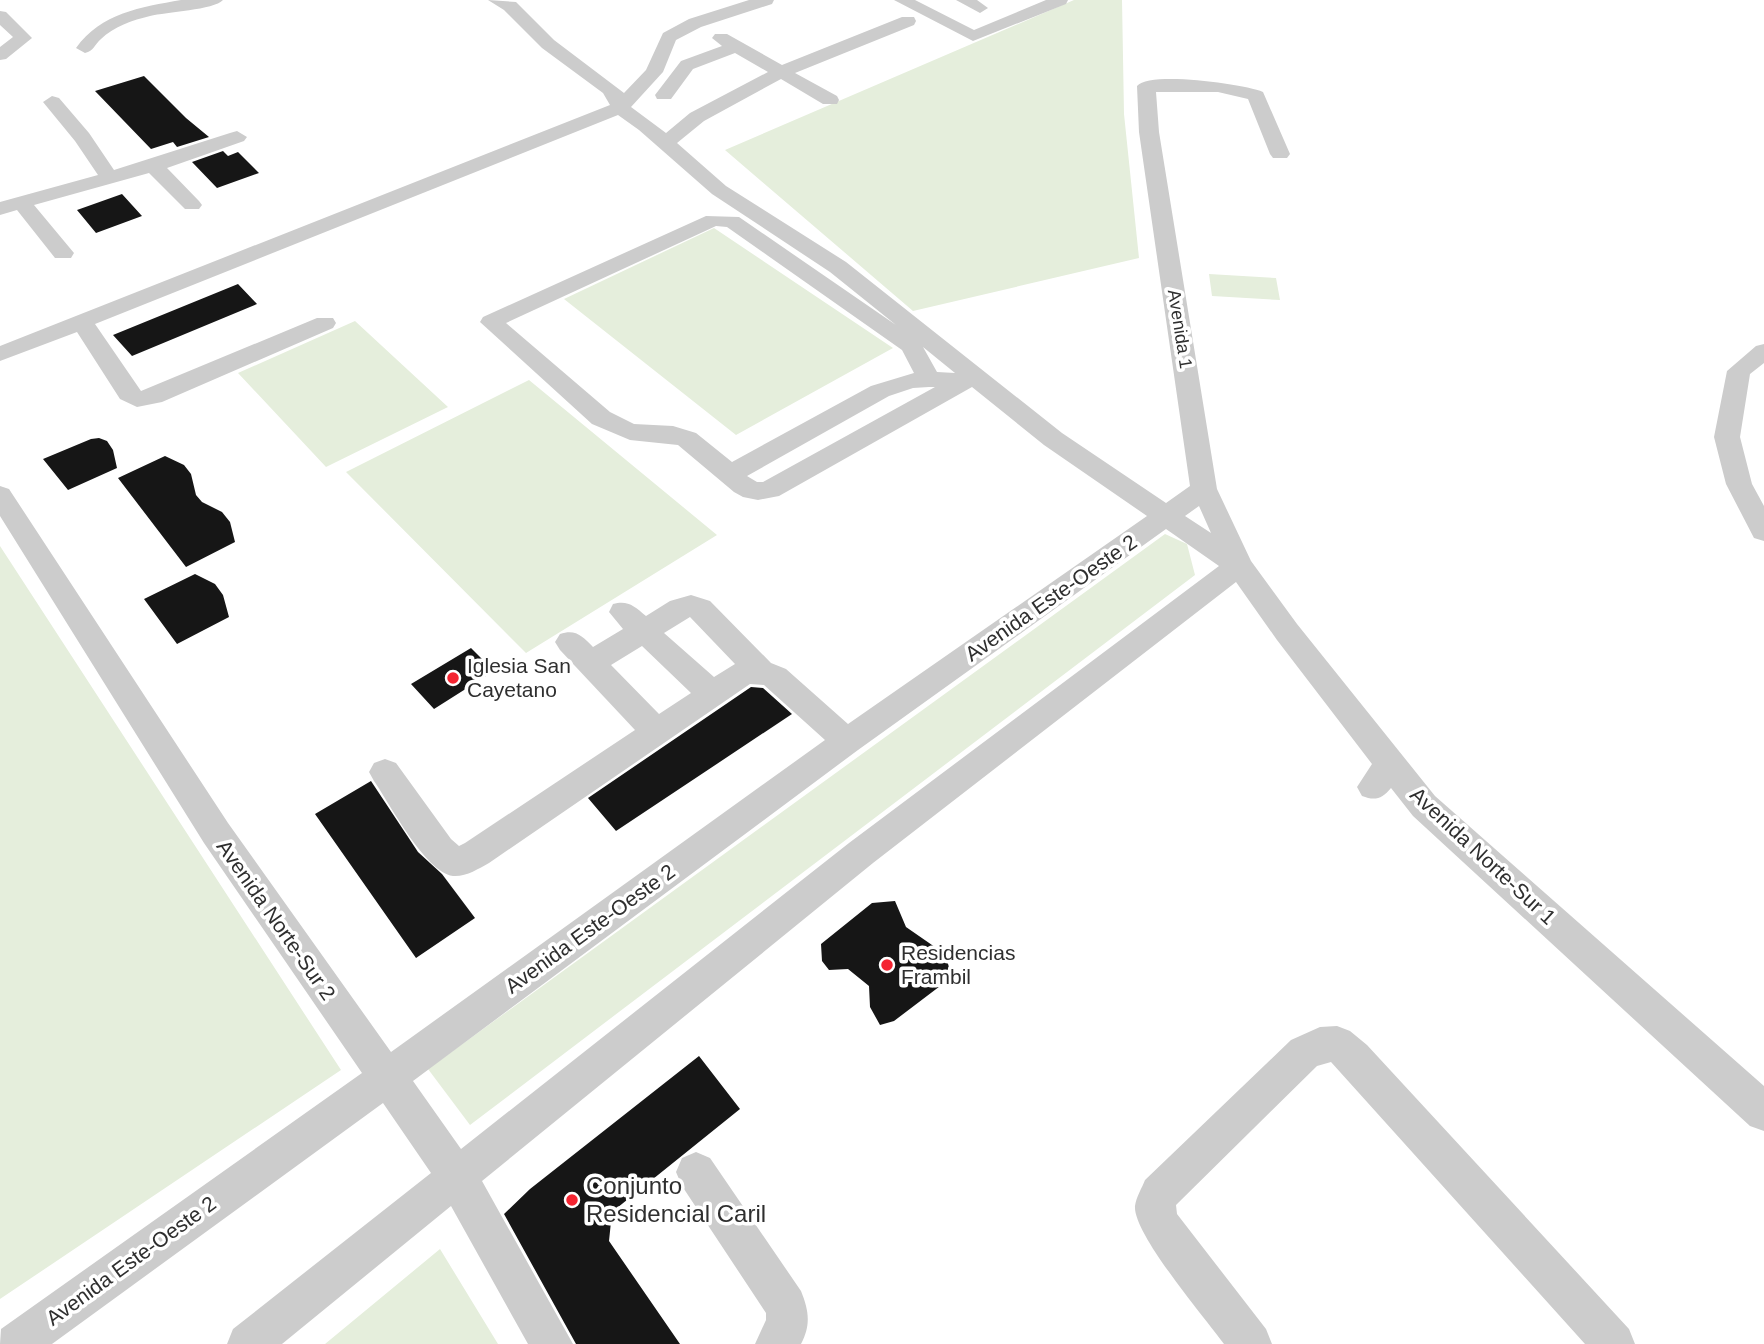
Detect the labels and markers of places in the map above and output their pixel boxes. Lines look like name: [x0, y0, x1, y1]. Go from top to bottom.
place label: Iglesia San Cayetano: [467, 654, 571, 701]
marker: Iglesia San Cayetano: [445, 670, 461, 686]
place label: Residencias Frambil: [901, 941, 1015, 988]
marker: Residencias Frambil: [879, 957, 895, 973]
place label: Conjunto Residencial Caril: [586, 1172, 766, 1227]
marker: Conjunto Residencial Caril: [564, 1192, 580, 1208]

